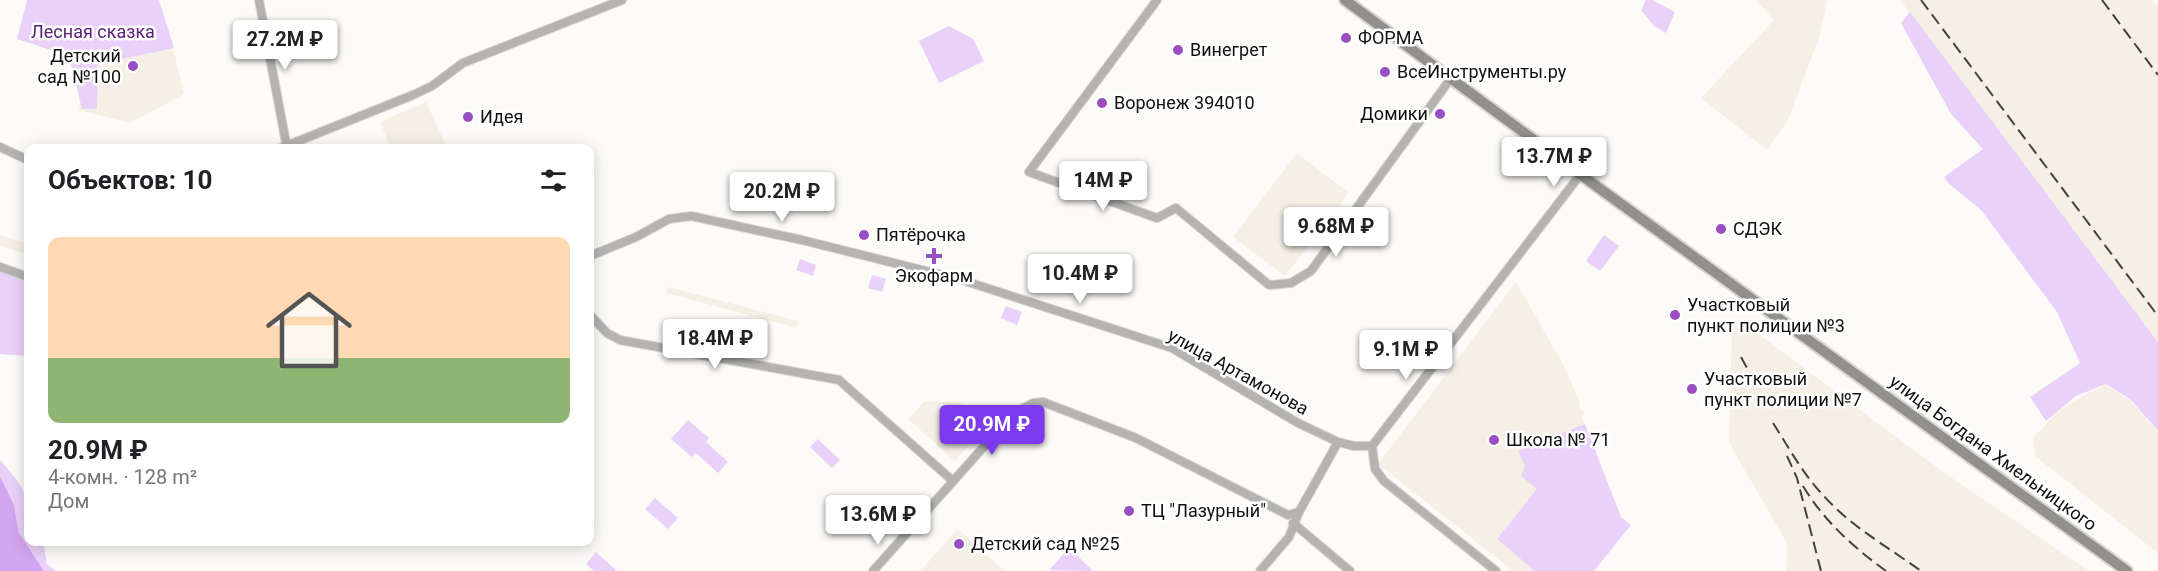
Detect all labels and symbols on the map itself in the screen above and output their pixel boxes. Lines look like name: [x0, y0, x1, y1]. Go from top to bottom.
pin: 27.2M ₽: [230, 20, 340, 71]
park label: Лесная сказка: [31, 21, 155, 42]
place label: ФОРМА: [1358, 27, 1424, 48]
marker: ФОРМА: [1339, 31, 1353, 45]
place label: Винегрет: [1190, 39, 1268, 60]
marker: Винегрет: [1171, 43, 1185, 57]
place label: Детский сад №100: [38, 45, 121, 87]
marker: Детский сад №100: [126, 59, 140, 73]
place label: ВсеИнструменты.ру: [1397, 61, 1567, 82]
marker: ВсеИнструменты.ру: [1378, 65, 1392, 79]
place label: Воронеж 394010: [1114, 92, 1255, 113]
marker: Воронеж 394010: [1095, 96, 1109, 110]
place label: Домики: [1360, 103, 1428, 124]
place label: Идея: [480, 106, 523, 127]
marker: Домики: [1433, 107, 1447, 121]
marker: Идея: [461, 110, 475, 124]
pin: 13.7M ₽: [1499, 137, 1609, 188]
pin: 14M ₽: [1061, 161, 1145, 212]
pin: 20.2M ₽: [727, 172, 837, 223]
pin: 9.68M ₽: [1281, 207, 1391, 258]
place label: СДЭК: [1733, 218, 1782, 239]
marker: СДЭК: [1714, 222, 1728, 236]
place label: Пятёрочка: [876, 224, 966, 245]
marker: Пятёрочка: [857, 228, 871, 242]
marker: Экофарм: [927, 249, 941, 263]
pin: 10.4M ₽: [1025, 254, 1135, 305]
place label: Экофарм: [895, 265, 973, 286]
place label: Участковый пункт полиции №3: [1687, 294, 1845, 336]
marker: Участковый пункт полиции №3: [1668, 308, 1682, 322]
pin: 18.4M ₽: [660, 319, 770, 370]
street label: улица Артамонова: [1164, 324, 1312, 419]
pin: 9.1M ₽: [1357, 330, 1455, 381]
place label: Участковый пункт полиции №7: [1704, 368, 1862, 410]
street label: улица Богдана Хмельницкого: [1886, 370, 2101, 535]
marker: Участковый пункт полиции №7: [1685, 382, 1699, 396]
pin: 20.9M ₽: [937, 405, 1047, 456]
place label: Школа № 71: [1506, 429, 1610, 450]
marker: Школа № 71: [1487, 433, 1501, 447]
pin: 13.6M ₽: [823, 495, 933, 546]
place label: ТЦ "Лазурный": [1141, 500, 1266, 521]
marker: ТЦ "Лазурный": [1122, 504, 1136, 518]
place label: Детский сад №25: [971, 533, 1120, 554]
marker: Детский сад №25: [952, 537, 966, 551]

